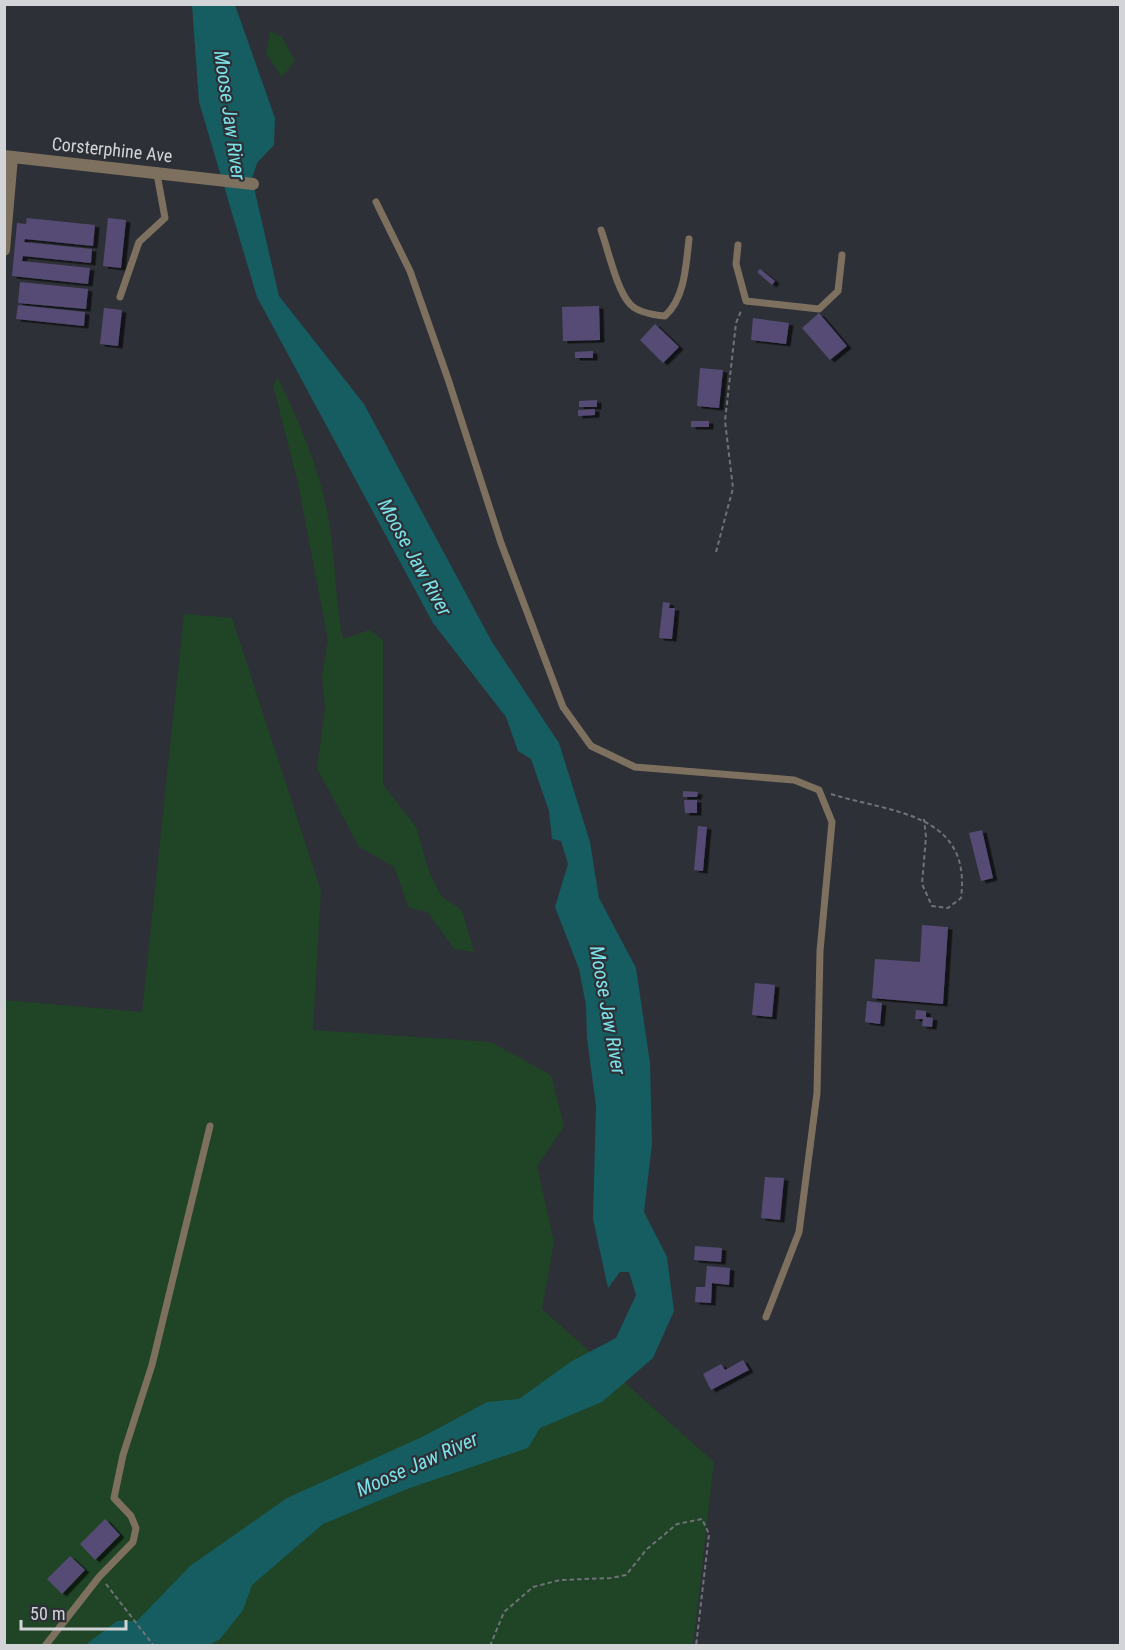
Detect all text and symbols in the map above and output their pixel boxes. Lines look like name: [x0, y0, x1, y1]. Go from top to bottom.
water label: Moose Jaw River: [209, 49, 251, 182]
street label: Corsterphine Ave: [51, 133, 173, 166]
water label: Moose Jaw River: [373, 494, 458, 621]
water label: Moose Jaw River: [585, 944, 631, 1077]
water label: Moose Jaw River: [353, 1426, 482, 1501]
scale bar: [21, 1593, 126, 1631]
text: 50 m: [30, 1603, 65, 1624]

